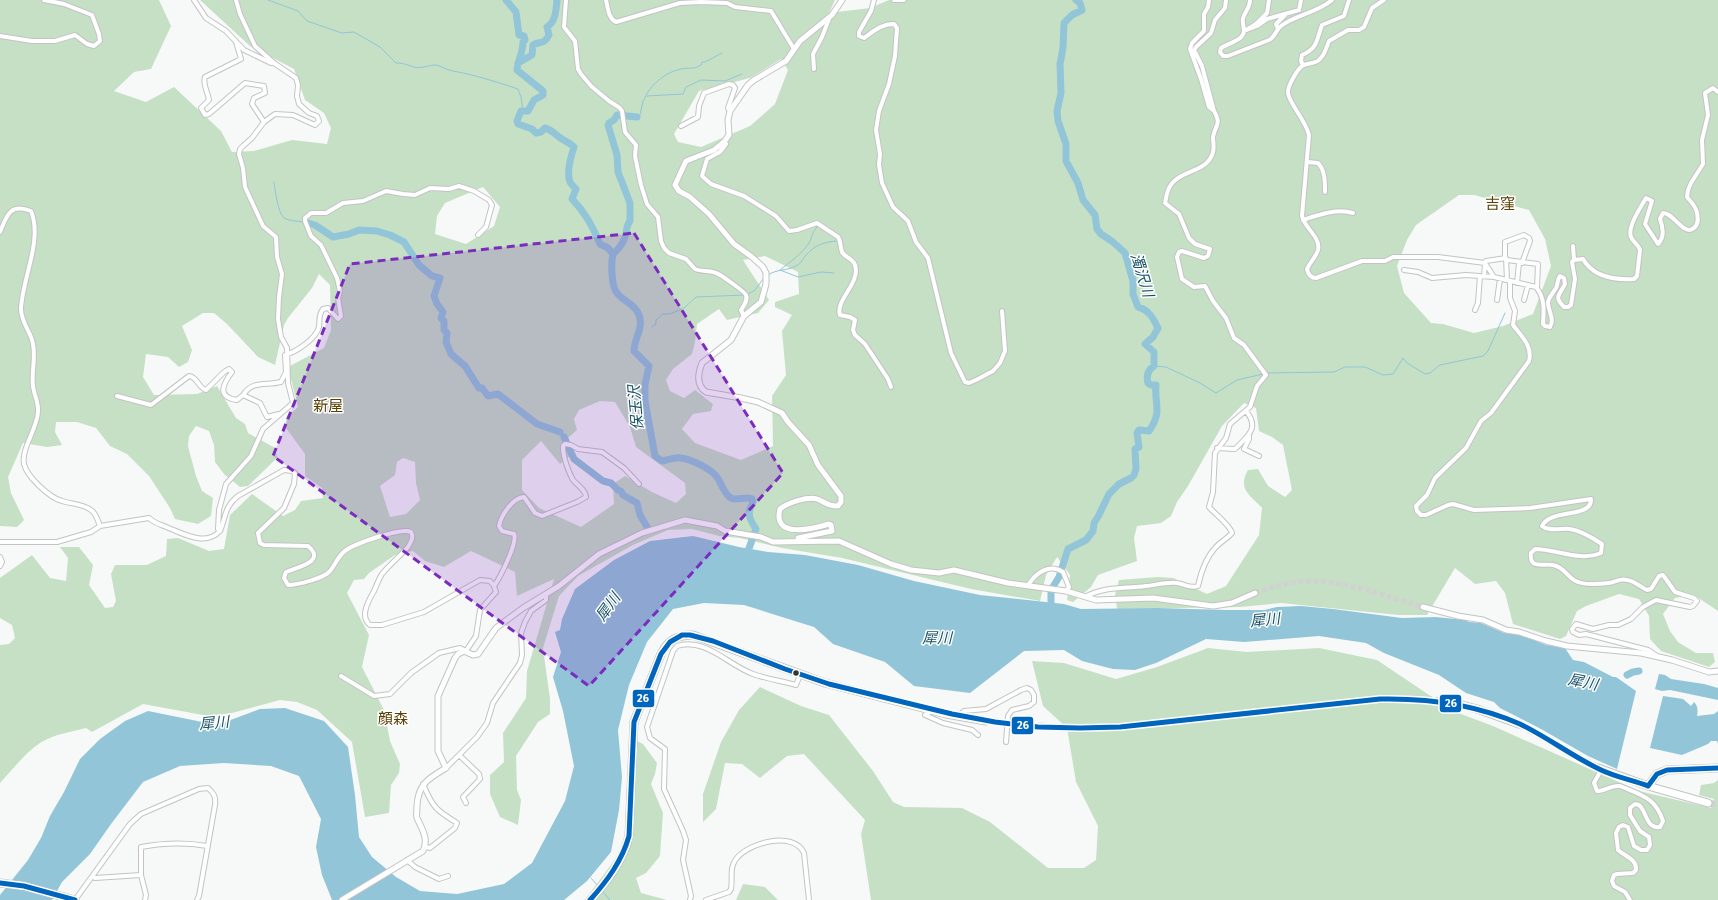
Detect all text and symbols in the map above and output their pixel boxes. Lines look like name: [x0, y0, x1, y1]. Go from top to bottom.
district label: 吉窪: [1485, 195, 1515, 213]
water label: 濁沢川: [1127, 251, 1158, 301]
water label: 保玉沢: [625, 383, 647, 431]
district label: 新屋: [313, 397, 343, 415]
water label: 犀川: [592, 588, 625, 624]
water label: 犀川: [1249, 609, 1283, 631]
water label: 犀川: [922, 629, 954, 647]
unlabelled marker: [791, 668, 801, 678]
water label: 犀川: [1567, 670, 1601, 694]
line badge: 26: [632, 689, 655, 708]
text: 26: [637, 692, 649, 705]
line badge: 26: [1439, 694, 1462, 713]
text: 26: [1445, 697, 1457, 710]
district label: 顔森: [378, 710, 408, 728]
water label: 犀川: [198, 713, 232, 733]
line badge: 26: [1011, 716, 1034, 735]
text: 26: [1017, 719, 1029, 732]

